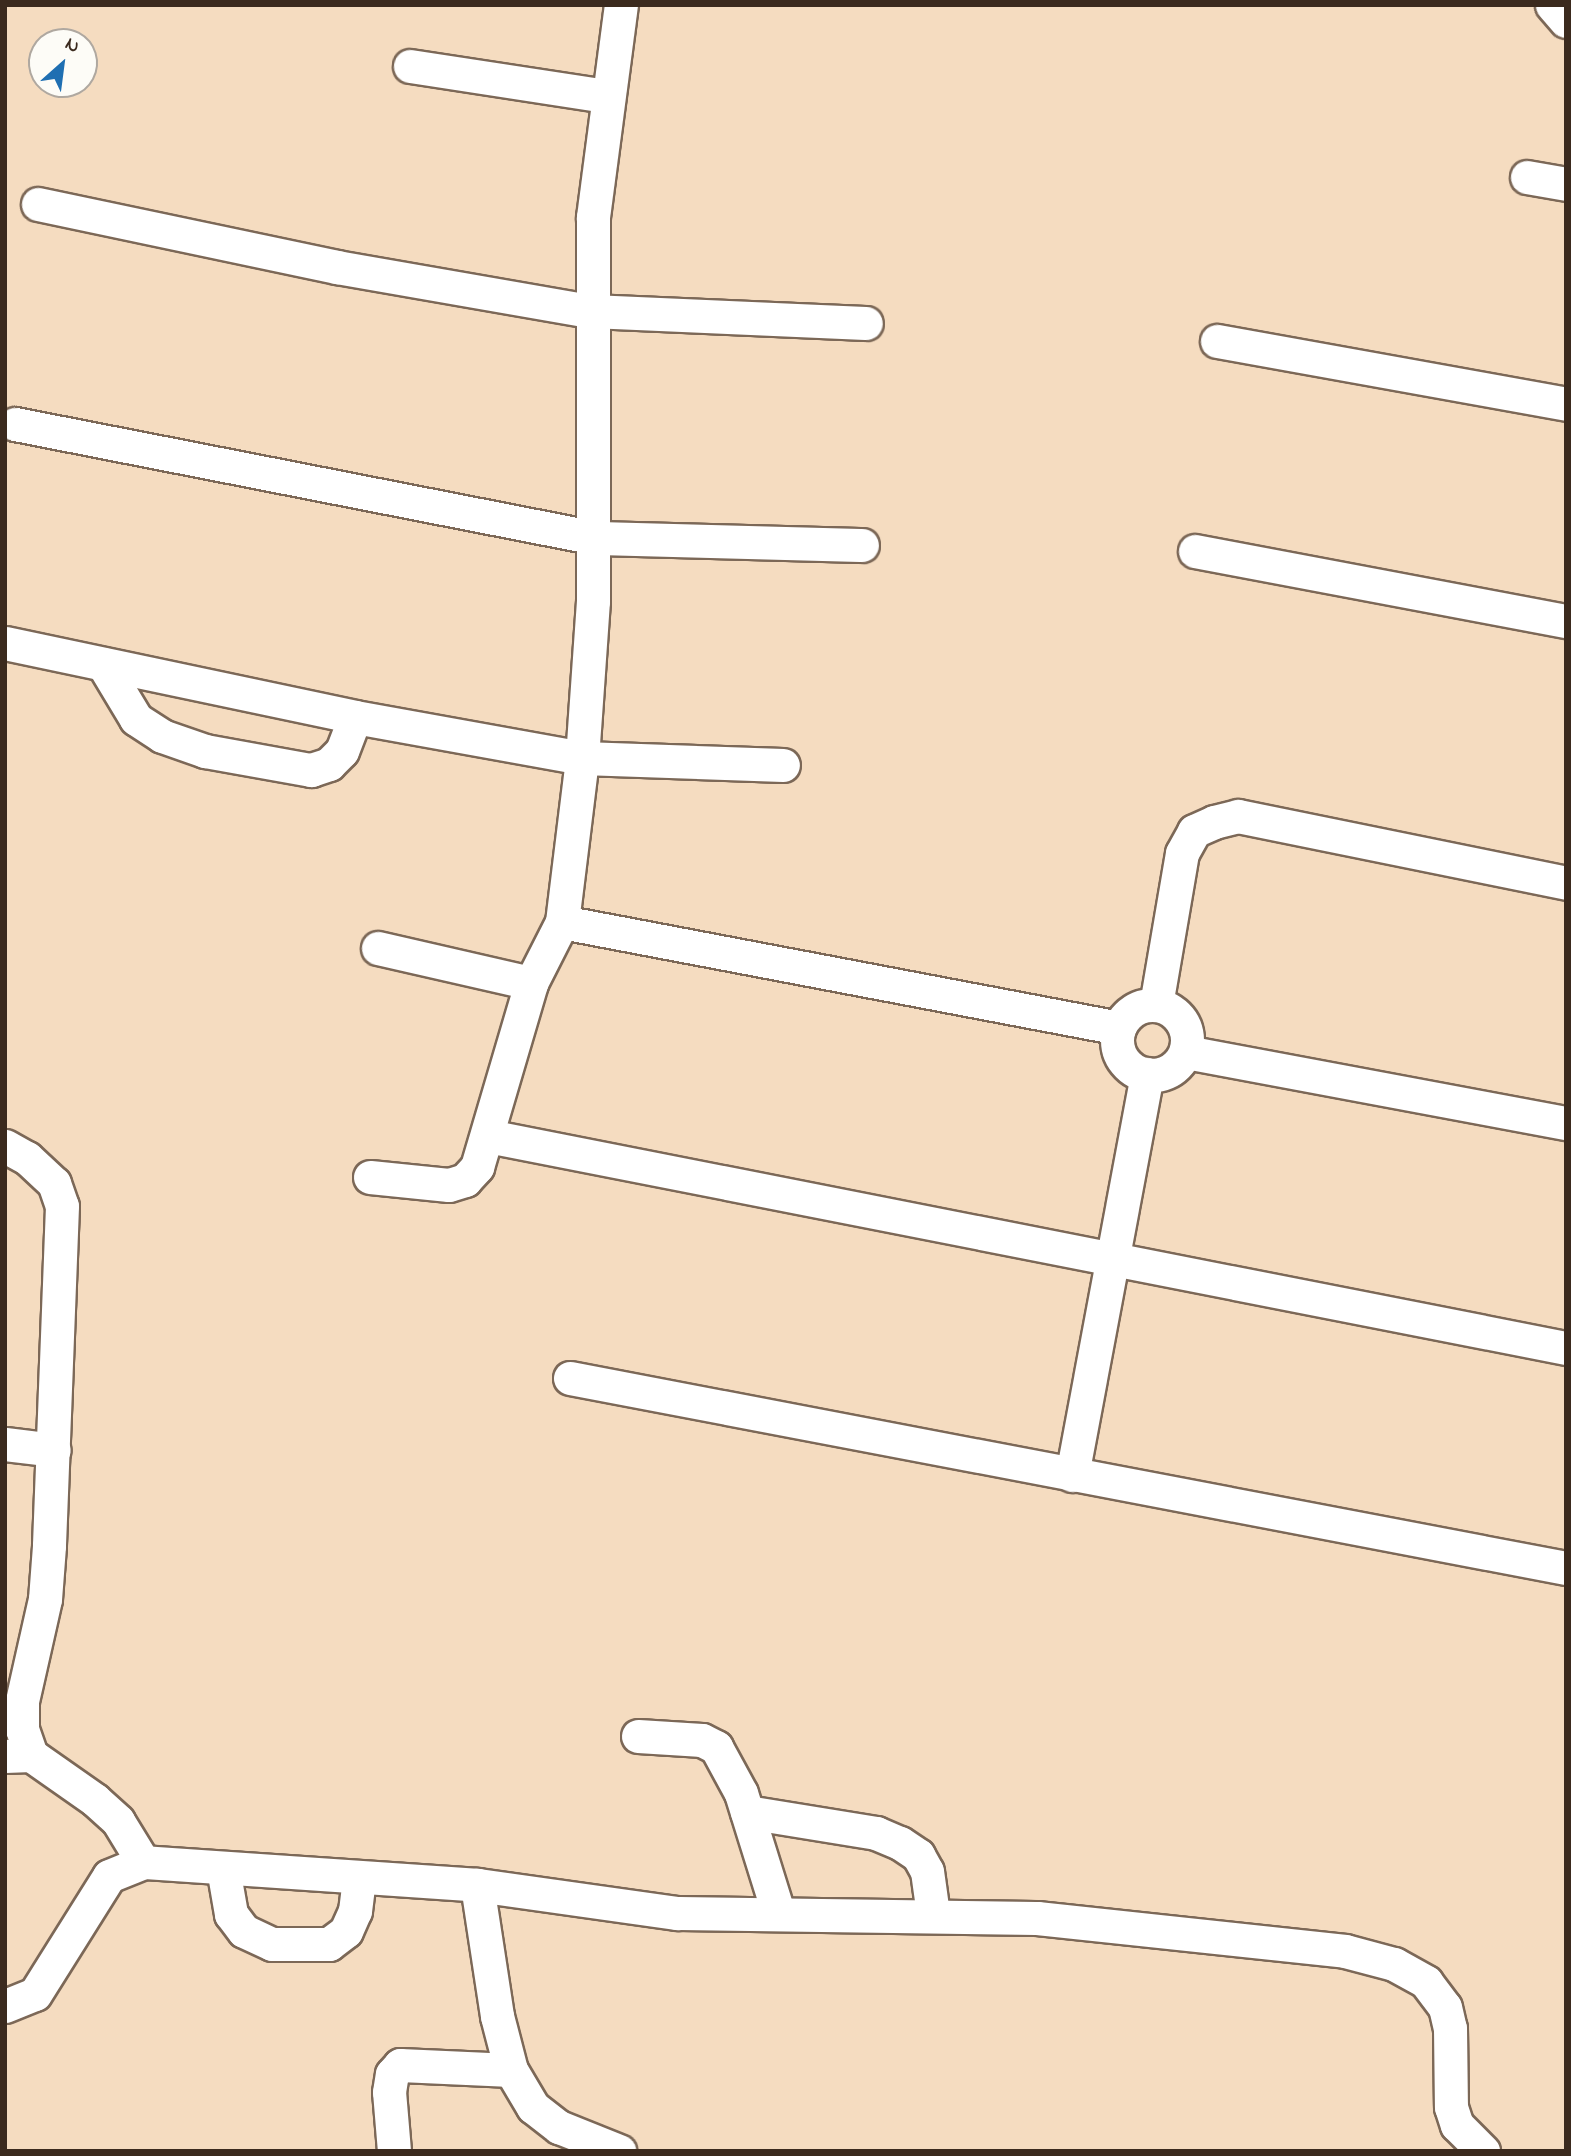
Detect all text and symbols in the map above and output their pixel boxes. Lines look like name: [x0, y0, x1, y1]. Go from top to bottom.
north arrow: [28, 28, 98, 98]
text: N: [60, 31, 84, 61]

